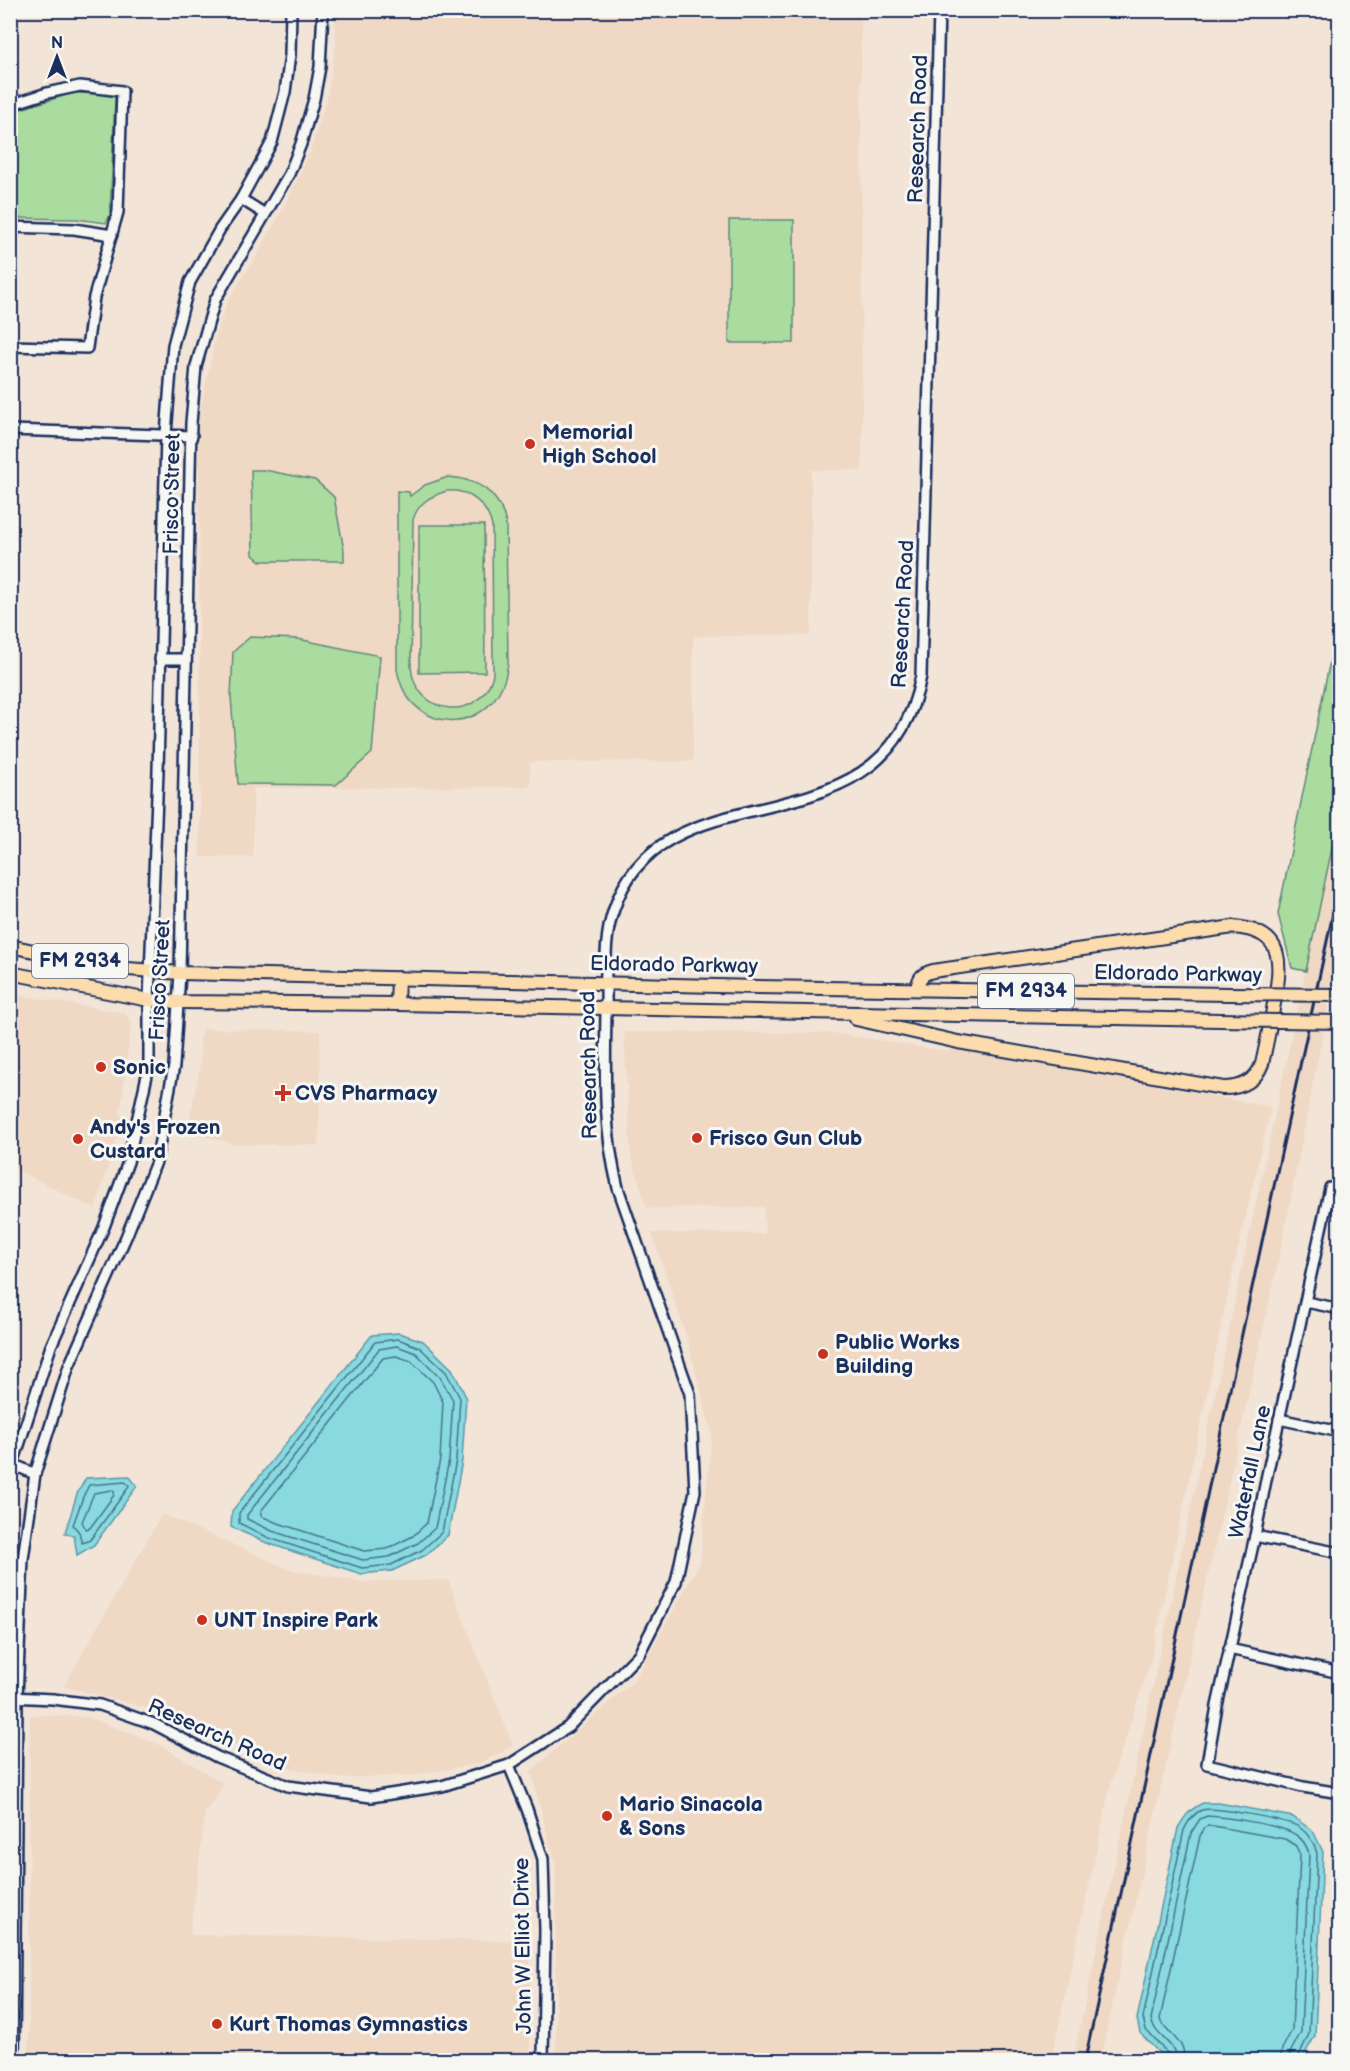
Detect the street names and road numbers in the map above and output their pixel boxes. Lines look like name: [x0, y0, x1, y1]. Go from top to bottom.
street label: Research Road: [903, 54, 933, 204]
street label: Frisco Street: [158, 433, 186, 555]
street label: Research Road: [887, 539, 919, 689]
street label: Frisco Street: [144, 918, 176, 1041]
road number: FM 2934: [32, 944, 128, 978]
street label: Eldorado Parkway: [590, 951, 759, 979]
street label: Eldorado Parkway: [1094, 960, 1263, 988]
road number: FM 2934: [978, 974, 1074, 1008]
street label: Research Road: [575, 991, 603, 1139]
street label: Waterfall Lane: [1224, 1403, 1276, 1541]
street label: Research Road: [144, 1693, 290, 1777]
street label: John W Elliot Drive: [509, 1857, 537, 2035]

